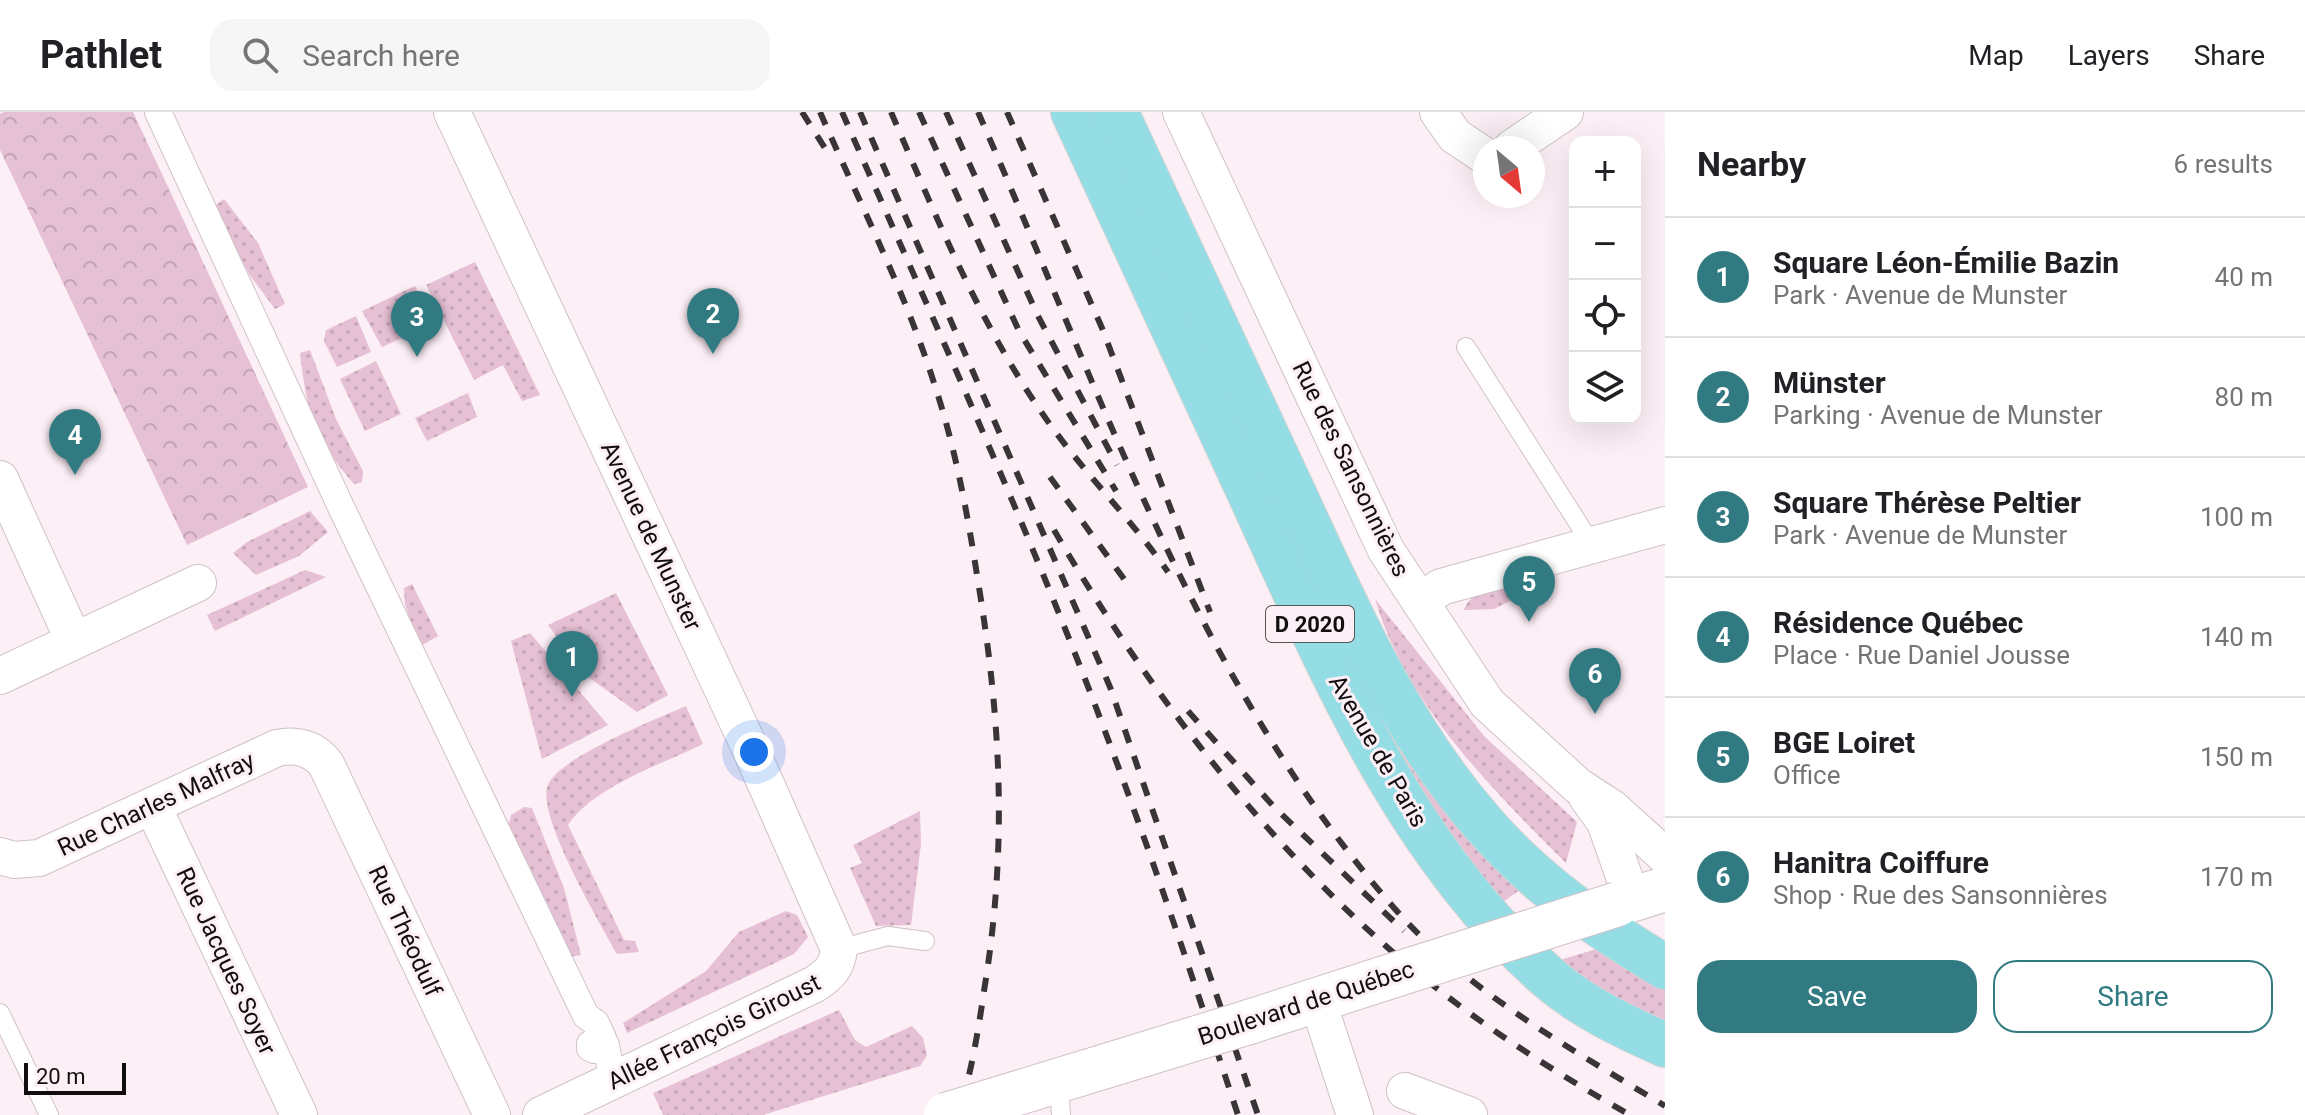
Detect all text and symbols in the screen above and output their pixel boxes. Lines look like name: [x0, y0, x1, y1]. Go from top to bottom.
search box: [210, 19, 770, 91]
text: Pathlet: [40, 33, 162, 77]
icon: search: [238, 33, 282, 77]
text: Search here: [302, 38, 460, 73]
text: Map: [1968, 39, 2024, 72]
text: Layers: [2068, 39, 2150, 72]
text: Share: [2194, 39, 2265, 72]
north arrow: [1473, 136, 1545, 208]
map controls: [1569, 136, 1641, 424]
button: +: [1569, 136, 1641, 208]
text: Nearby: [1697, 144, 1806, 184]
text: 6 results: [2174, 149, 2273, 179]
button: −: [1569, 208, 1641, 280]
text: Square Léon-Émilie Bazin: [1773, 245, 2119, 280]
text: 1: [1716, 262, 1730, 292]
text: 40 m: [2215, 262, 2273, 292]
button: locate: [1569, 280, 1641, 352]
text: Park · Avenue de Munster: [1773, 280, 2067, 310]
pin: 2: [687, 288, 739, 354]
pin: 3: [391, 291, 443, 357]
button: layers: [1569, 352, 1641, 424]
street label: Rue des Sansonnières: [1287, 357, 1415, 581]
text: Münster: [1773, 365, 1886, 400]
text: 2: [1716, 382, 1730, 412]
text: 80 m: [2215, 382, 2273, 412]
text: Parking · Avenue de Munster: [1773, 400, 2103, 430]
pin: 4: [49, 409, 101, 475]
street label: Avenue de Munster: [595, 437, 707, 635]
text: Square Thérèse Peltier: [1773, 485, 2081, 520]
text: 3: [1716, 502, 1730, 532]
text: 100 m: [2200, 502, 2273, 532]
text: Park · Avenue de Munster: [1773, 520, 2067, 550]
pin: 5: [1503, 556, 1555, 622]
text: Résidence Québec: [1773, 605, 2023, 640]
road number: D 2020: [1266, 606, 1354, 642]
text: 4: [1716, 622, 1730, 652]
text: 140 m: [2200, 622, 2273, 652]
pin: 1: [546, 631, 598, 697]
text: Place · Rue Daniel Jousse: [1773, 640, 2070, 670]
pin: 6: [1569, 648, 1621, 714]
street label: Avenue de Paris: [1323, 670, 1433, 832]
text: BGE Loiret: [1773, 725, 1915, 760]
your location: [734, 732, 774, 772]
text: 5: [1716, 742, 1730, 772]
text: 150 m: [2200, 742, 2273, 772]
street label: Rue Charles Malfray: [53, 746, 259, 862]
text: Office: [1773, 760, 1840, 790]
text: Hanitra Coiffure: [1773, 845, 1989, 880]
street label: Rue Théodulf: [362, 861, 448, 1001]
text: 6: [1716, 862, 1730, 892]
text: 170 m: [2200, 862, 2273, 892]
street label: Rue Jacques Soyer: [170, 863, 282, 1059]
text: Shop · Rue des Sansonnières: [1773, 880, 2108, 910]
street label: Boulevard de Québec: [1194, 955, 1418, 1051]
button: Save: [1697, 960, 1977, 1033]
button: Share: [1993, 960, 2273, 1033]
street label: Allée François Giroust: [603, 968, 825, 1096]
scale bar: [24, 1059, 126, 1095]
text: 20 m: [36, 1064, 85, 1089]

